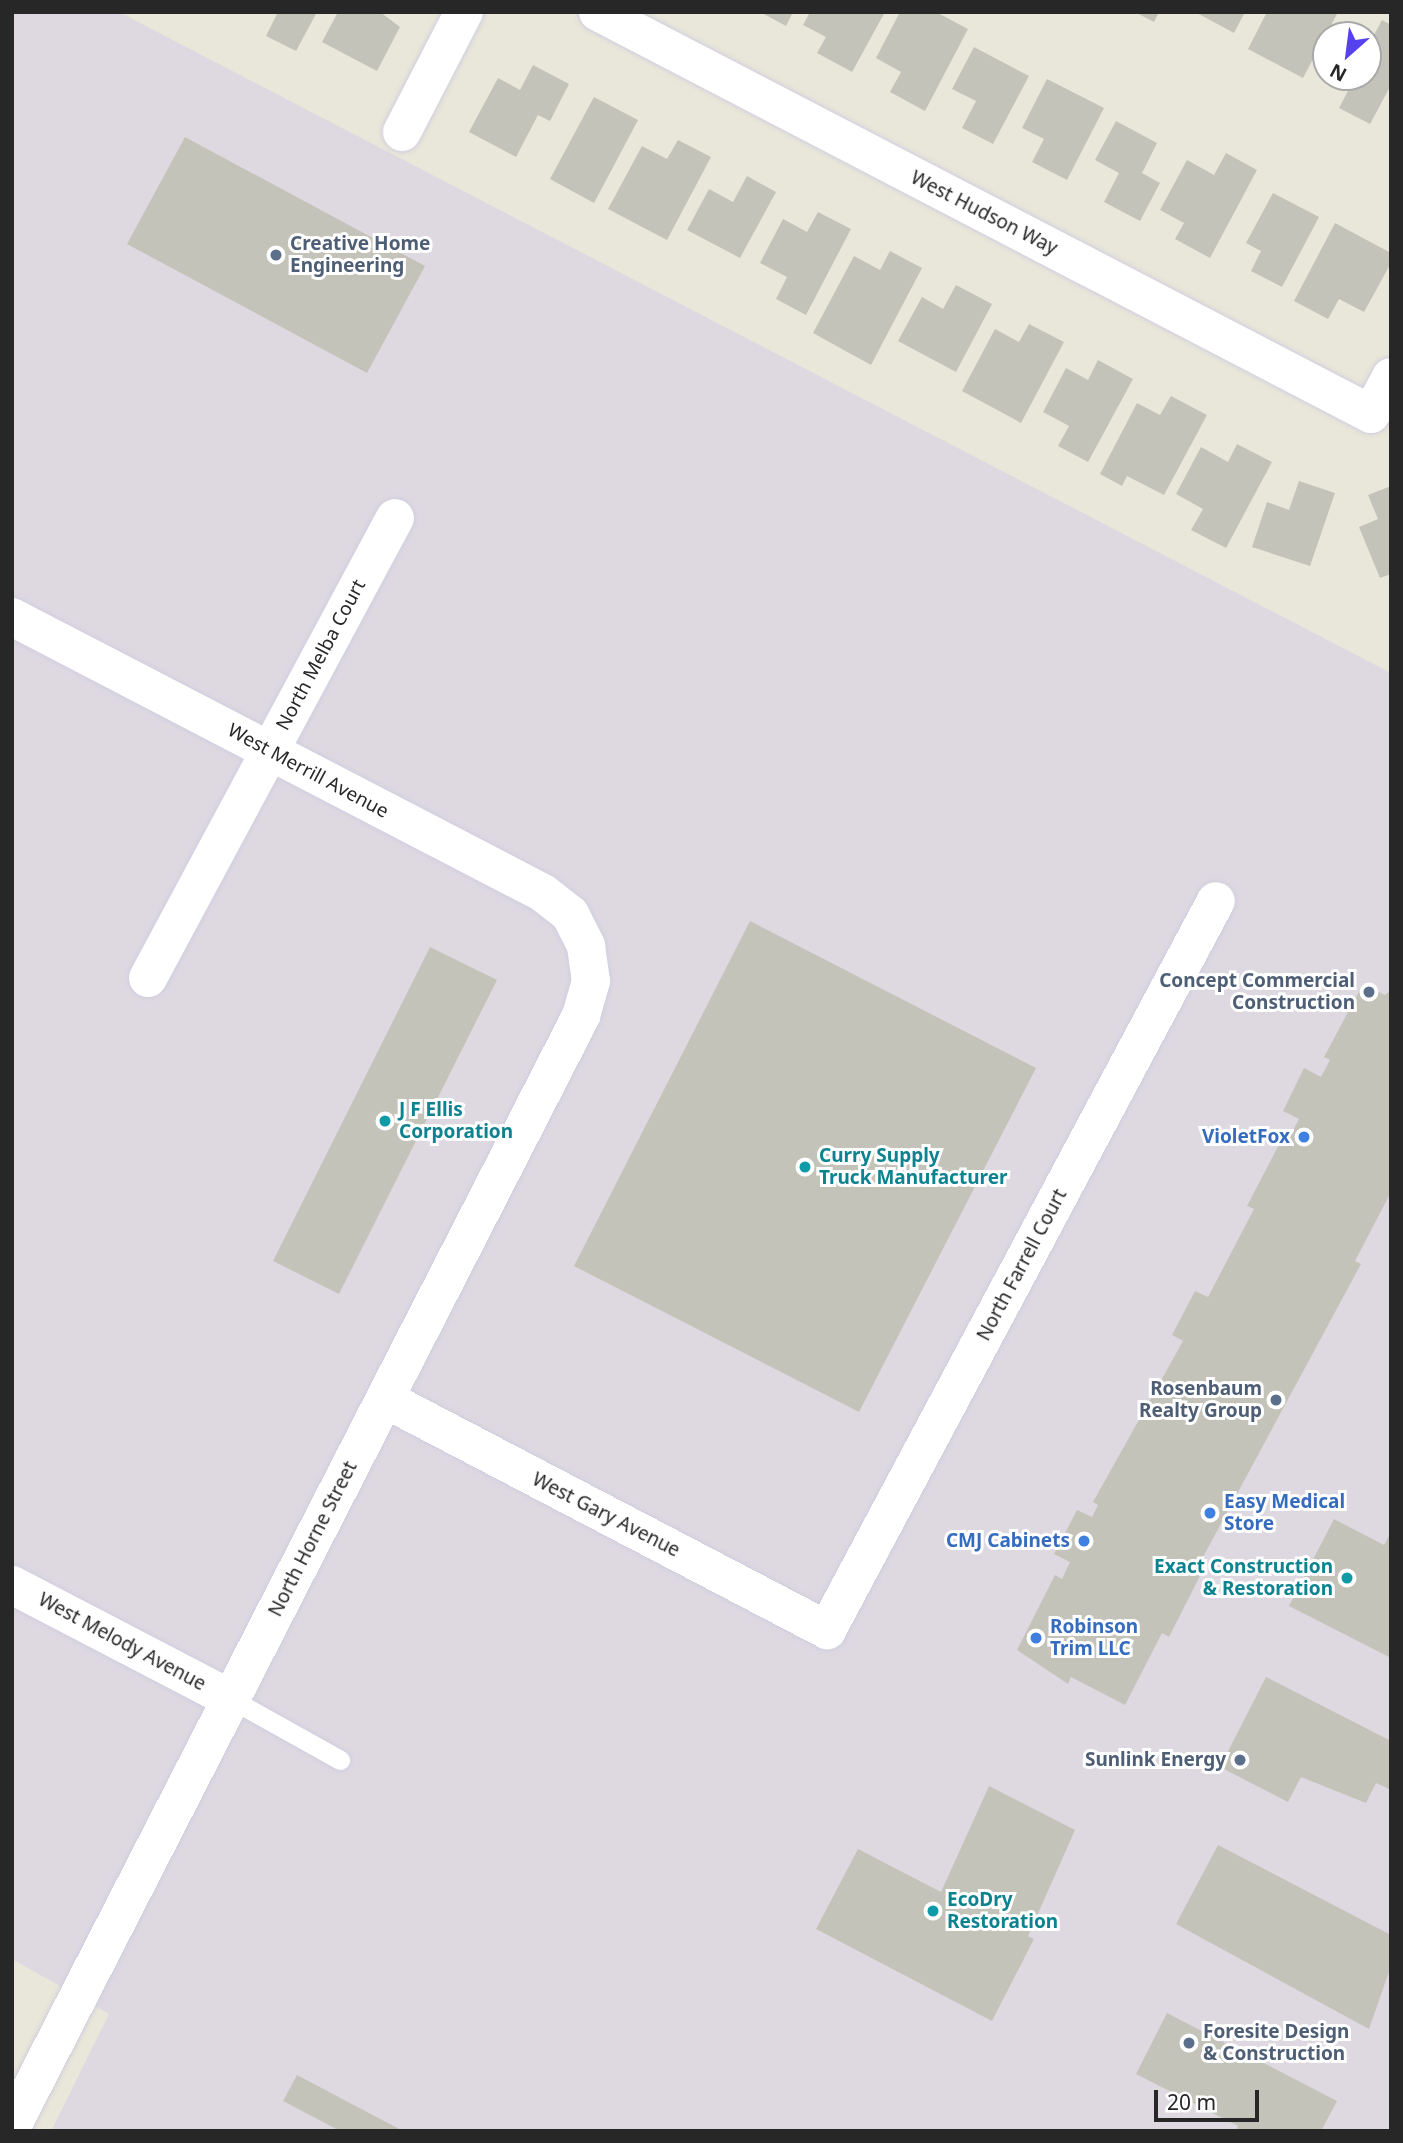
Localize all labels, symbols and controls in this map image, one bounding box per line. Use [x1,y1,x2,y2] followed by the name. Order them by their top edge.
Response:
[1312,21,1382,91] north arrow
[1325,58,1351,88] text: N
[907,166,1061,260] street label: West Hudson Way
[290,233,430,277] place label: Creative Home Engineering
[268,247,284,263] marker: Creative Home Engineering
[272,576,370,734] street label: North Melba Court
[224,719,392,823] street label: West Merrill Avenue
[1159,970,1355,1014] place label: Concept Commercial Construction
[1361,984,1377,1000] marker: Concept Commercial Construction
[399,1099,513,1143] place label: J F Ellis Corporation
[377,1113,393,1129] marker: J F Ellis Corporation
[1202,1126,1290,1148] place label: VioletFox
[1296,1129,1312,1145] marker: VioletFox
[819,1145,1007,1189] place label: Curry Supply Truck Manufacturer
[797,1159,813,1175] marker: Curry Supply Truck Manufacturer
[972,1185,1072,1345] street label: North Farrell Court
[1139,1378,1262,1422] place label: Rosenbaum Realty Group
[1268,1392,1284,1408] marker: Rosenbaum Realty Group
[264,1458,362,1620] street label: North Horne Street
[528,1468,684,1562] street label: West Gary Avenue
[1224,1491,1345,1535] place label: Easy Medical Store
[1202,1505,1218,1521] marker: Easy Medical Store
[946,1530,1070,1552] place label: CMJ Cabinets
[1076,1533,1092,1549] marker: CMJ Cabinets
[1154,1556,1333,1600] place label: Exact Construction & Restoration
[1339,1570,1355,1586] marker: Exact Construction & Restoration
[34,1588,210,1696] street label: West Melody Avenue
[1050,1616,1138,1660] place label: Robinson Trim LLC
[1028,1630,1044,1646] marker: Robinson Trim LLC
[1085,1749,1226,1771] place label: Sunlink Energy
[1232,1752,1248,1768] marker: Sunlink Energy
[947,1889,1058,1933] place label: EcoDry Restoration
[925,1903,941,1919] marker: EcoDry Restoration
[1203,2021,1349,2065] place label: Foresite Design & Construction
[1181,2035,1197,2051] marker: Foresite Design & Construction
[1158,2076,1263,2120] scale bar
[1167,2088,1216,2116] text: 20 m

